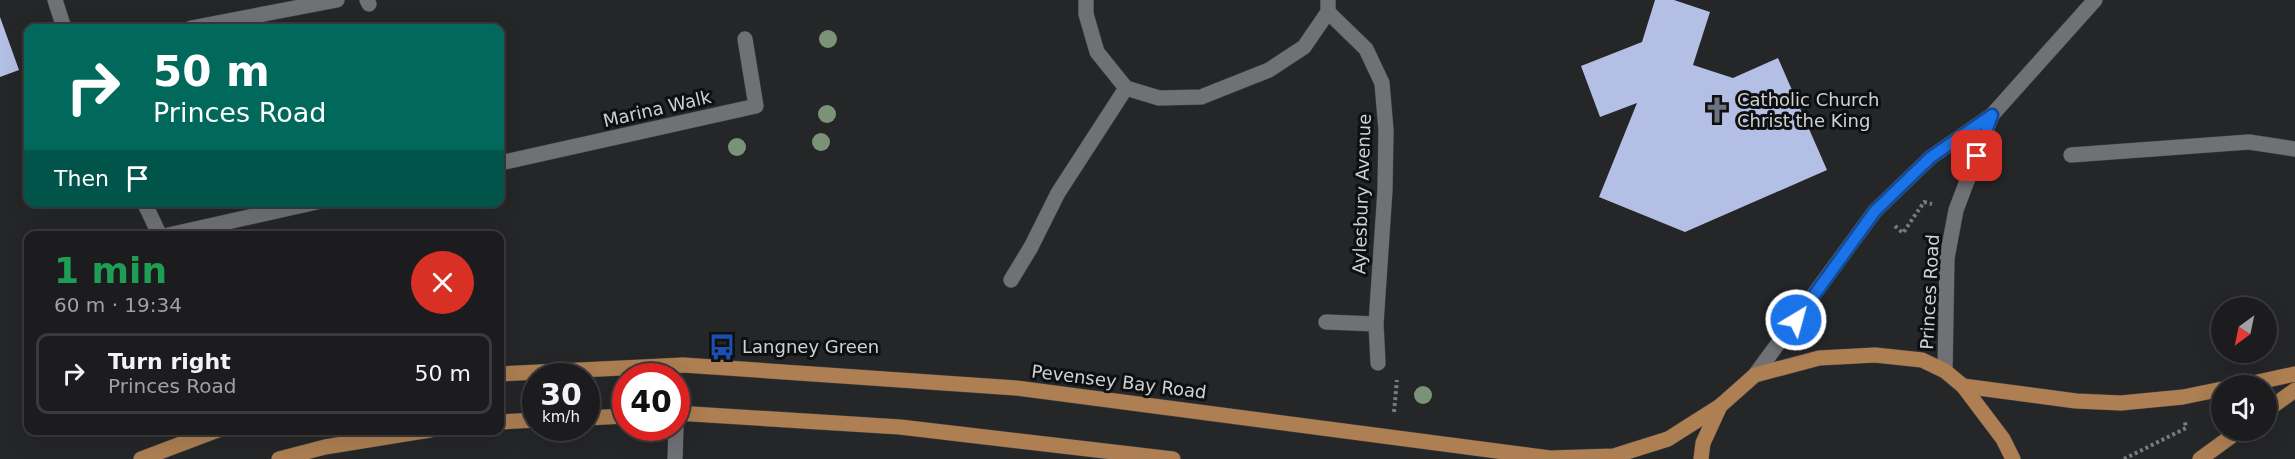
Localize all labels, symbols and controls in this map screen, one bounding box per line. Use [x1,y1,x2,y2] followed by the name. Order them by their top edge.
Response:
[153,47,270,96] text: 50 m
[54,48,132,126] icon: right
[601,86,714,131] street label: Marina Walk
[1737,89,1879,131] place label: Catholic Church Christ the King
[1702,95,1732,125] church icon: Catholic Church Christ the King
[153,97,326,128] text: Princes Road
[1348,113,1375,275] street label: Aylesbury Avenue
[1951,130,2002,181] pin
[1960,139,1993,172] icon: arrive
[121,162,154,195] icon: arrive
[54,166,109,191] text: Then
[1916,234,1943,350] street label: Princes Road
[54,250,167,291] text: 1 min
[411,251,474,314] button: close
[1764,288,1828,352] position arrow
[54,293,182,317] text: 60 m · 19:34
[2211,297,2277,363] north arrow
[2211,297,2277,441] map controls
[707,332,737,362] bus stop icon: Langney Green
[742,336,879,357] place label: Langney Green
[108,349,231,374] text: Turn right
[57,357,90,390] icon: right
[1030,360,1208,403] street label: Pevensey Bay Road
[415,361,471,386] text: 50 m
[612,363,690,441] speed limit sign: 40
[108,374,236,398] text: Princes Road
[2211,375,2277,441] button: sound
[540,377,582,412] text: 30
[542,408,580,426] text: km/h

